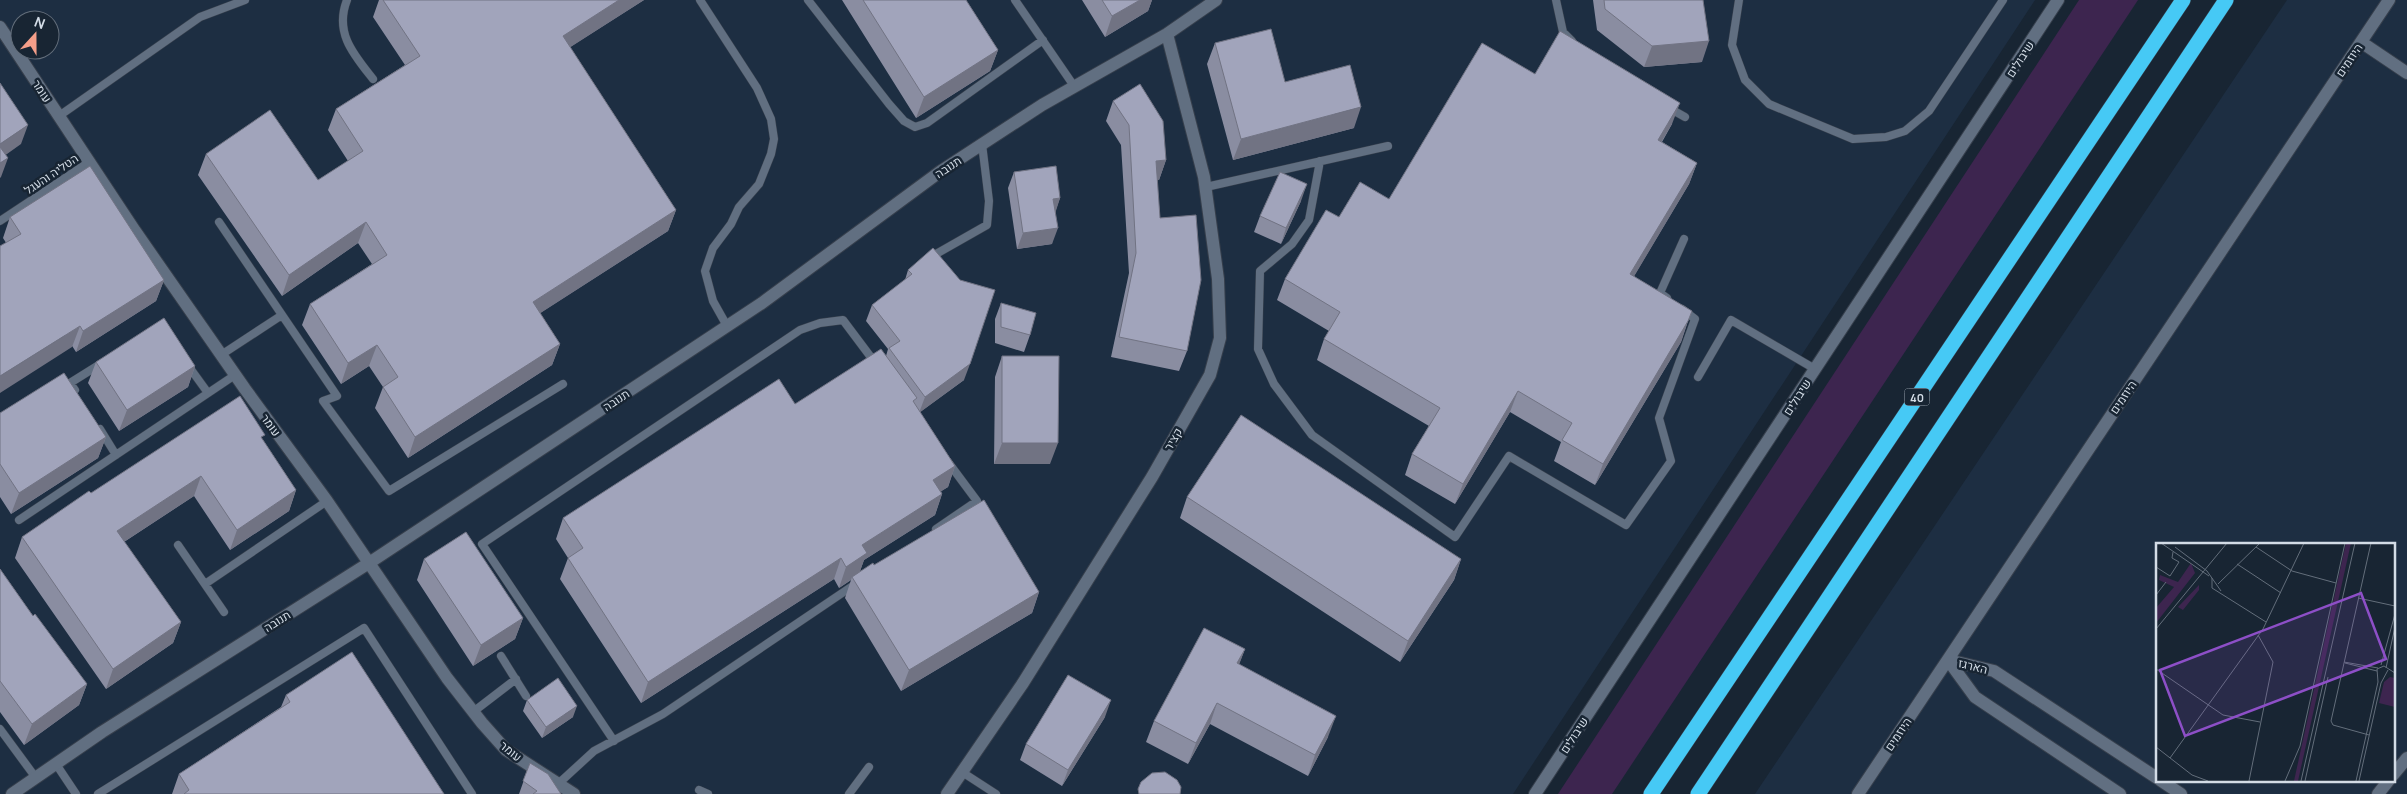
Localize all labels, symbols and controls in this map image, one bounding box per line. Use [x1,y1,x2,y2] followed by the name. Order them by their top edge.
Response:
[10,10,60,60] north arrow
[32,12,48,33] text: N
[2002,37,2038,81] street label: שיבולים
[2332,40,2366,80] street label: היוזמים
[28,76,56,106] street label: עומר
[21,150,81,198] street label: הטליה והעגל
[931,152,965,182] street label: תנובה
[1779,375,1815,419] street label: שיבולים
[2106,377,2140,417] street label: היוזמים
[599,385,633,415] street label: תנובה
[1904,388,1930,406] road number: 40
[257,410,285,440] street label: עומר
[1160,425,1186,453] street label: קציר
[2156,543,2394,782] inset map
[260,606,294,636] street label: תנובה
[1957,654,1989,678] street label: הארגז
[1556,713,1592,757] street label: שיבולים
[1881,714,1915,754] street label: היוזמים
[496,737,526,765] street label: עומר

